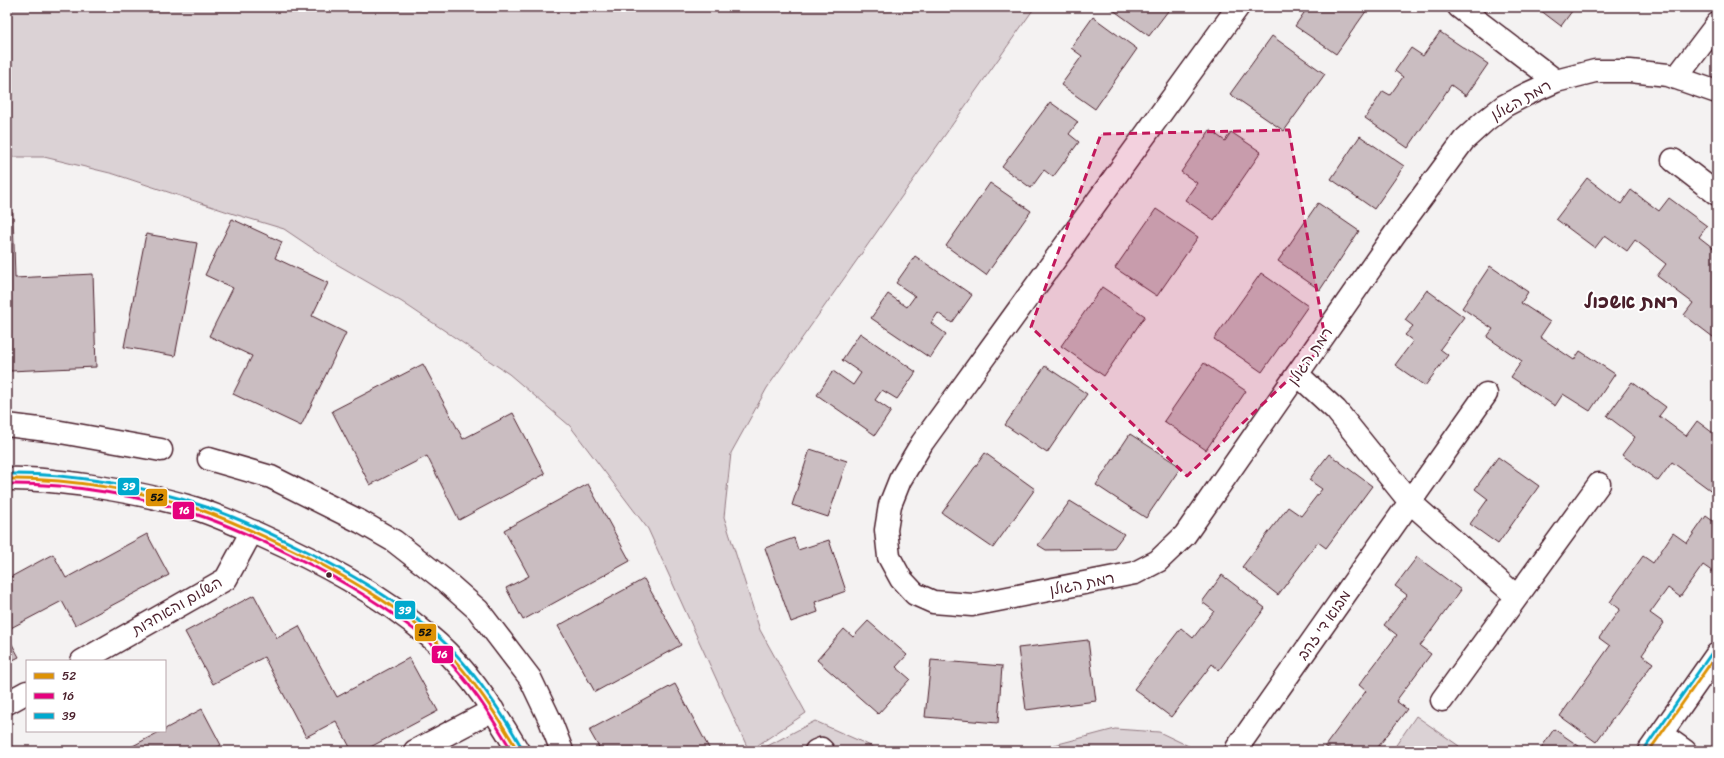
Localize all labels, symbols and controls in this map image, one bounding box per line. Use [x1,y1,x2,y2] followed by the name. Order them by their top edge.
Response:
[1486,73,1556,127] street label: רמת הגולן
[1584,285,1678,318] district label: רמת אשכול
[1280,322,1340,390] street label: רמת הגולן
[117,477,140,496] line badge: 39
[122,477,136,496] text: 39
[145,488,168,507] line badge: 52
[150,488,164,507] text: 52
[172,501,195,520] line badge: 16
[179,501,189,520] text: 16
[1047,565,1117,603] street label: רמת הגולן
[126,569,227,643] street label: השלום והאחדות
[324,570,334,580] unlabelled marker
[1290,584,1358,666] street label: מבוא די זהב
[394,600,416,620] line badge: 39
[398,601,412,620] text: 39
[414,623,437,642] line badge: 52
[418,623,432,642] text: 52
[431,645,454,664] line badge: 16
[437,645,447,664] text: 16
[26,660,166,732] legend
[62,665,76,687] text: 52
[62,685,74,707] text: 16
[62,705,76,727] text: 39

